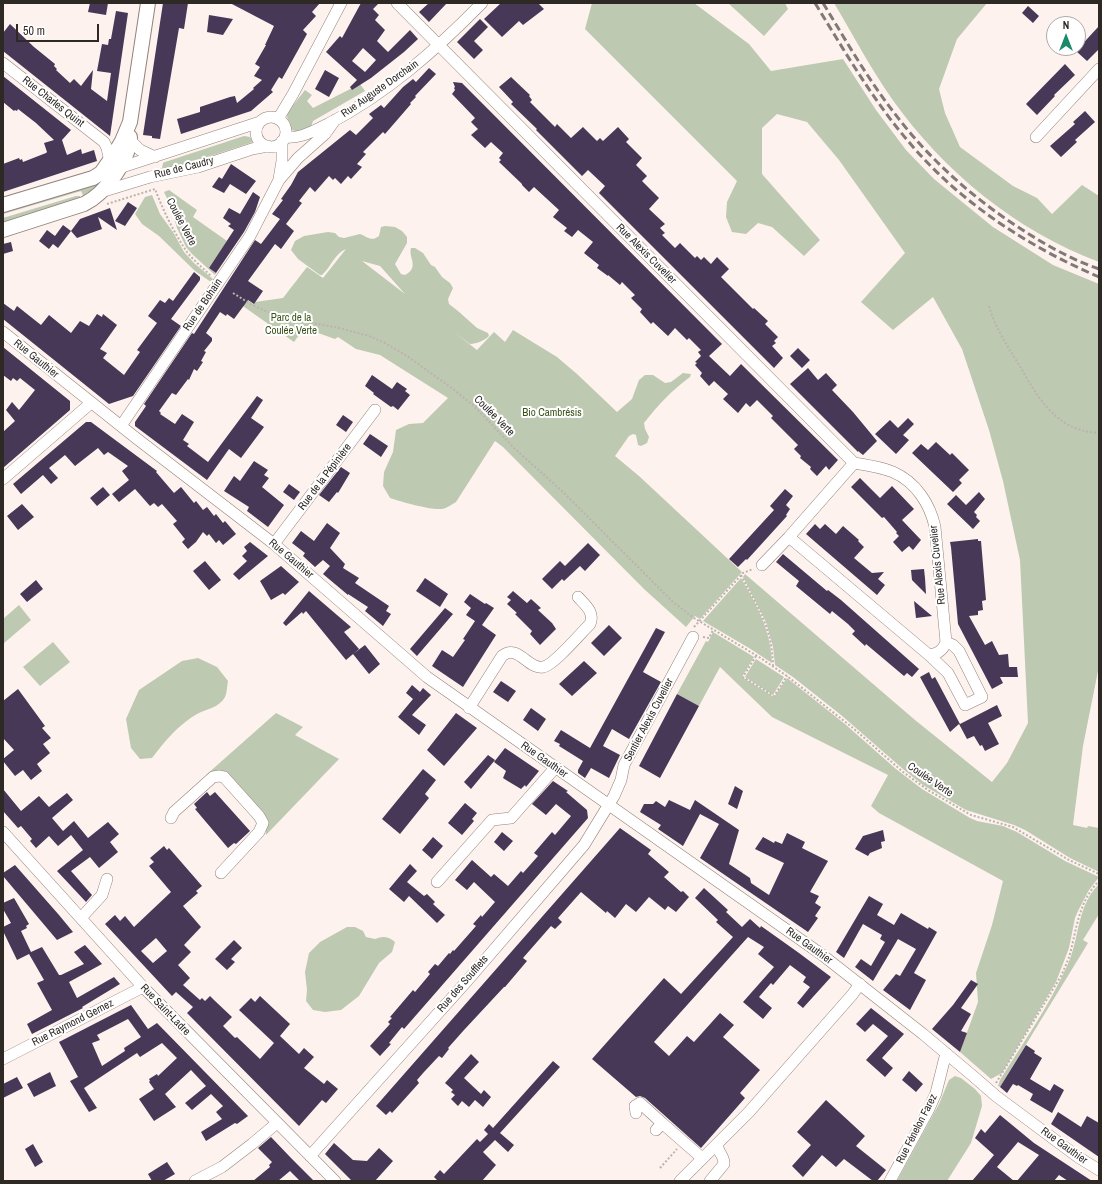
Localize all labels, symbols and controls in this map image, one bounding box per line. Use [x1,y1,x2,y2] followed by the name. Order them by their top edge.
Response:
[18,16,101,42] scale bar
[1046,16,1086,56] north arrow
[1063,18,1069,32] text: N
[23,23,45,39] text: 50 m
[339,57,421,121] street label: Rue Auguste Dorchain
[20,74,86,130] street label: Rue Charles Quint
[153,154,215,182] street label: Rue de Caudry
[163,196,199,248] street label: Coulée Verte
[613,221,679,287] street label: Rue Alexis Cuvelier
[181,276,225,334] street label: Rue de Bohain
[265,311,317,337] park label: Parc de la Coulée Verte
[11,337,61,381] street label: Rue Gauthier
[471,393,517,439] street label: Coulée Verte
[522,406,582,420] park label: Bio Cambrésis
[296,441,354,513] street label: Rue de la Pépinière
[927,525,949,605] street label: Rue Alexis Cuvelier
[266,537,316,581] street label: Rue Gauthier
[622,676,676,764] street label: Sentier Alexis Cuvelier
[518,739,570,781] street label: Rue Gauthier
[905,760,955,800] street label: Coulée Verte
[783,925,835,967] street label: Rue Gauthier
[435,953,491,1015] street label: Rue des Soufflets
[137,982,193,1038] street label: Rue Saint-Ladre
[30,997,116,1049] street label: Rue Raymond Gernez
[894,1092,940,1166] street label: Rue Fénelon Farez
[1038,1125,1090,1167] street label: Rue Gauthier

